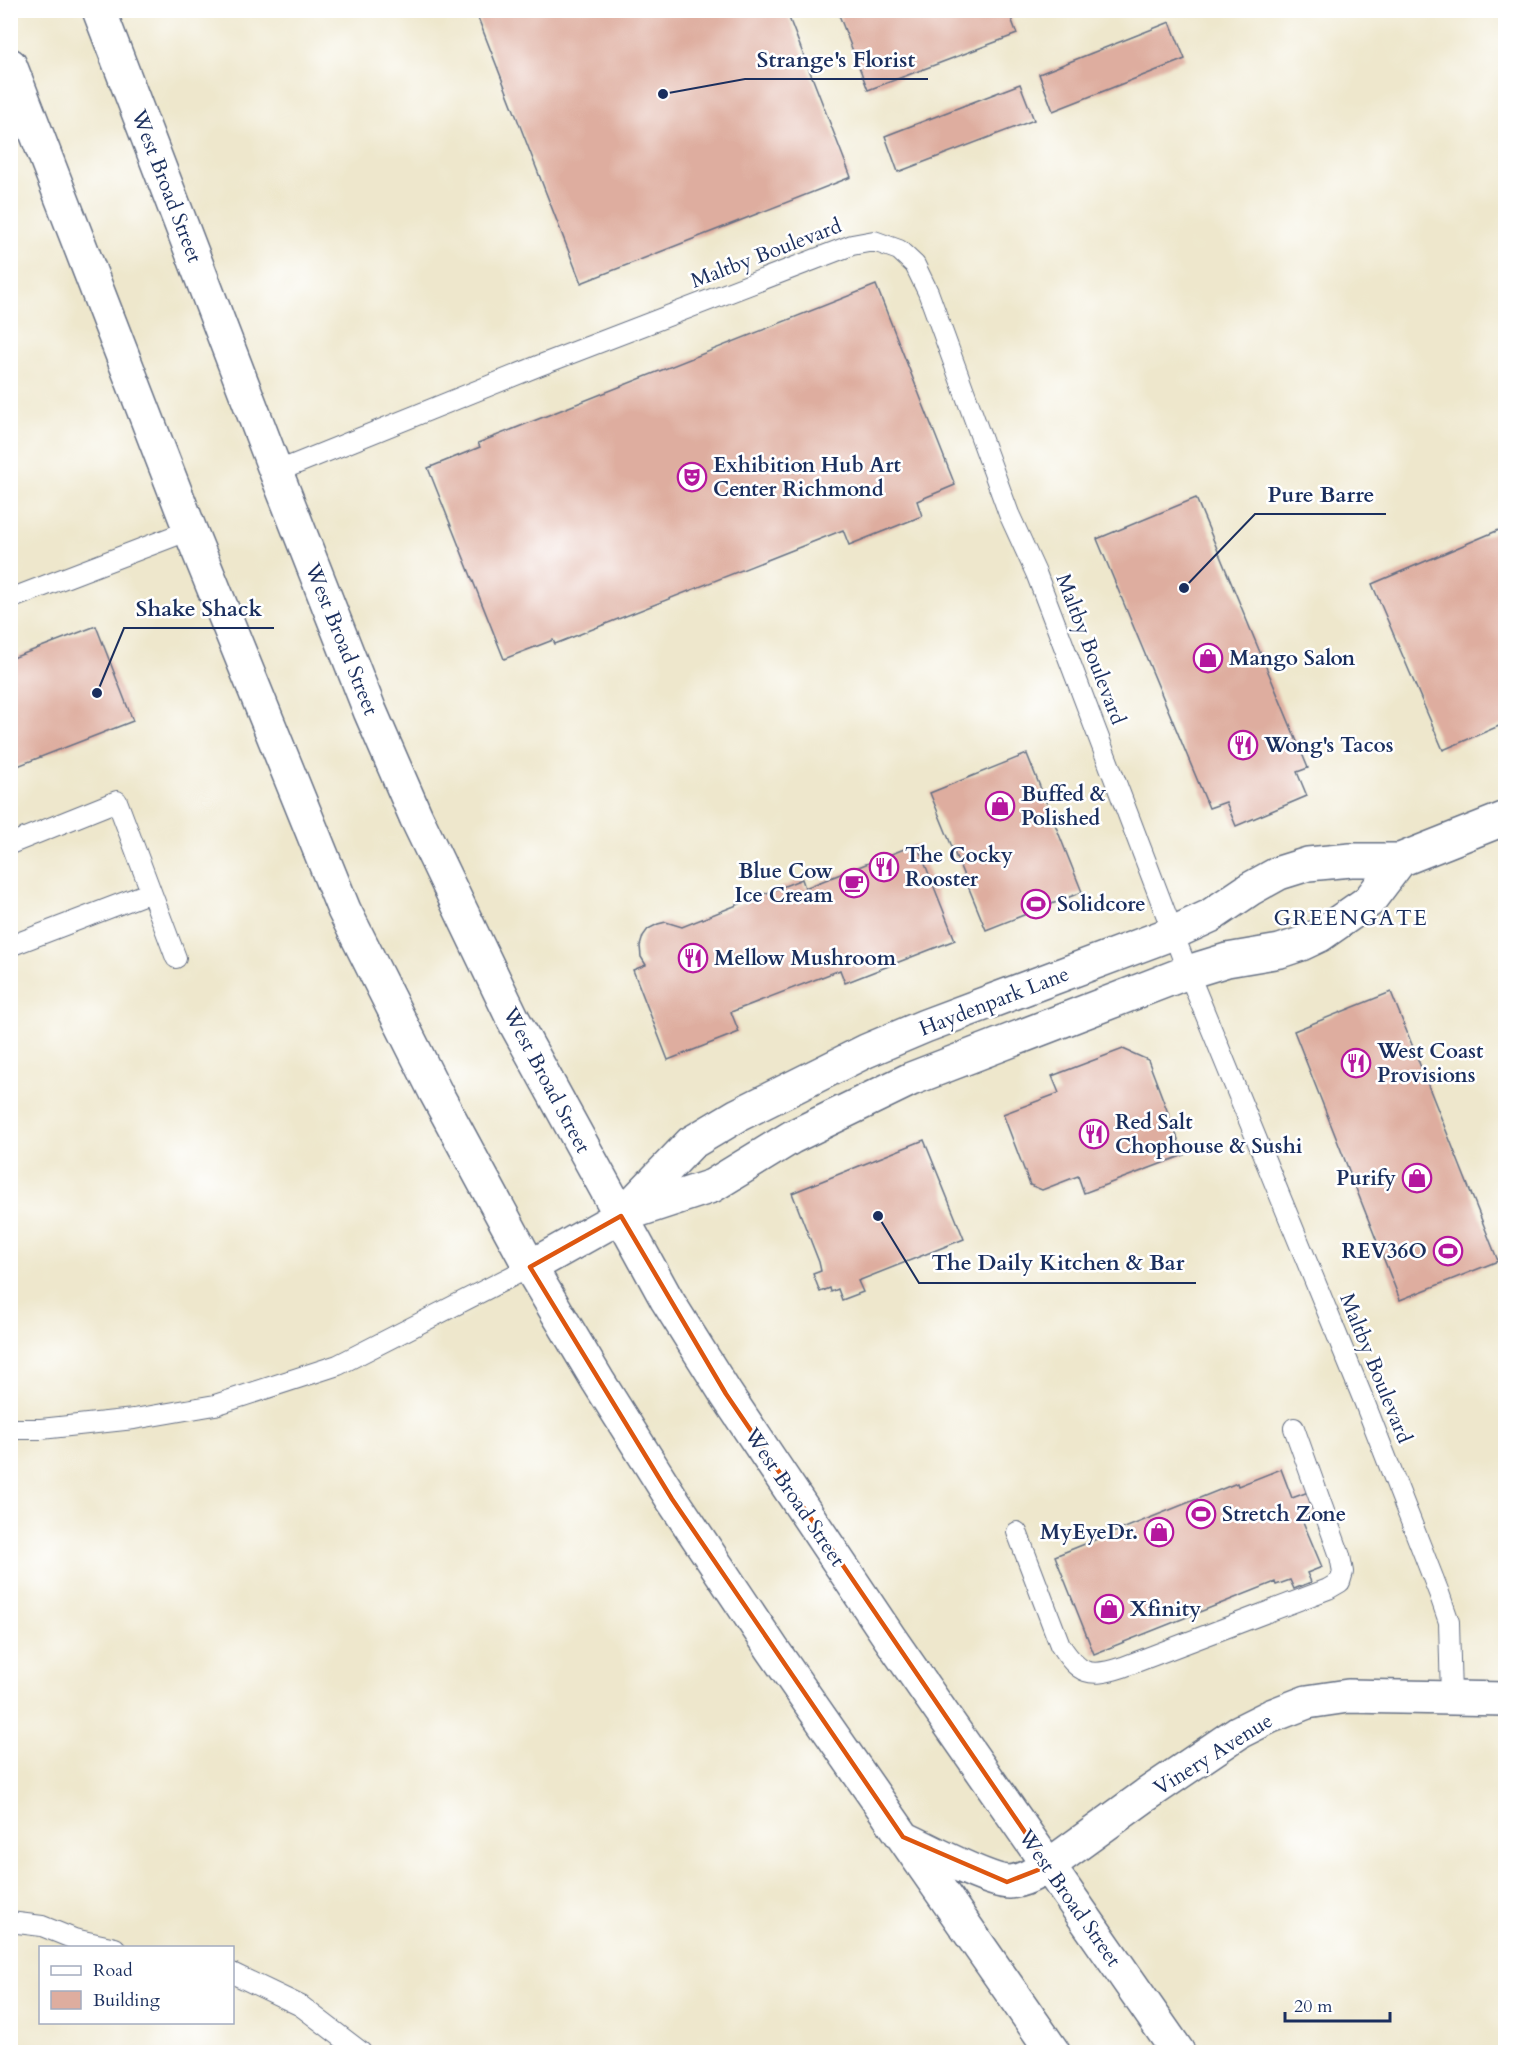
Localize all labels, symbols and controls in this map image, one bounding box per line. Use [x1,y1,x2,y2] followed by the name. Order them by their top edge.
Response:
[745,39,928,79] callout: Strange's Florist
[757,45,915,75] text: Strange's Florist
[124,105,209,267] street label: West Broad Street
[687,211,846,296] street label: Maltby Boulevard
[713,451,902,504] place label: Exhibition Hub Art Center Richmond
[676,461,708,493] theatre icon: Exhibition Hub Art Center Richmond
[1255,474,1386,514] callout: Pure Barre
[1268,480,1374,510] text: Pure Barre
[297,558,385,720] street label: West Broad Street
[1048,570,1133,729] street label: Maltby Boulevard
[124,588,274,628] callout: Shake Shack
[136,594,262,624] text: Shake Shack
[1192,642,1224,674] shop icon: Mango Salon
[1229,644,1356,673] place label: Mango Salon
[1227,729,1259,761] restaurant icon: Wong's Tacos
[1263,731,1394,760] place label: Wong's Tacos
[1021,780,1107,833] place label: Buffed & Polished
[984,790,1016,822] shop icon: Buffed & Polished
[905,841,1013,894] place label: The Cocky Rooster
[868,851,900,883] restaurant icon: The Cocky Rooster
[734,857,834,910] place label: Blue Cow Ice Cream
[838,867,870,899] cafe icon: Blue Cow Ice Cream
[1020,888,1052,920] sports icon: Solidcore
[1057,890,1146,919] place label: Solidcore
[1274,903,1428,933] district label: GREENGATE
[677,942,709,974] restaurant icon: Mellow Mushroom
[714,944,897,973] place label: Mellow Mushroom
[915,960,1073,1043] street label: Haydenpark Lane
[495,1001,597,1159] street label: West Broad Street
[1376,1037,1484,1090] place label: West Coast Provisions
[1340,1047,1372,1079] restaurant icon: West Coast Provisions
[1115,1108,1303,1161] place label: Red Salt Chophouse & Sushi
[1078,1118,1110,1150] restaurant icon: Red Salt Chophouse & Sushi
[1401,1162,1433,1194] shop icon: Purify
[1336,1164,1396,1193] place label: Purify
[1432,1235,1464,1267] sports icon: REV36O
[1342,1237,1427,1266] place label: REV36O
[919,1243,1196,1283] callout: The Daily Kitchen & Bar
[931,1248,1185,1278] text: The Daily Kitchen & Bar
[1332,1289,1419,1448] street label: Maltby Boulevard
[737,1421,852,1573] street label: West Broad Street
[1185,1498,1217,1530] sports icon: Stretch Zone
[1222,1500,1346,1529] place label: Stretch Zone
[1143,1516,1175,1548] shop icon: MyEyeDr.
[1040,1518,1138,1547] place label: MyEyeDr.
[1093,1593,1125,1625] shop icon: Xfinity
[1130,1595,1201,1624] place label: Xfinity
[1148,1706,1278,1803] street label: Vinery Avenue
[1011,1823,1128,1973] street label: West Broad Street
[39,1946,234,2024] legend
[93,1958,133,1983] text: Road
[1285,1985,1390,2023] scale bar
[93,1988,161,2013] text: Building
[1294,1994,1333,2019] text: 20 m

